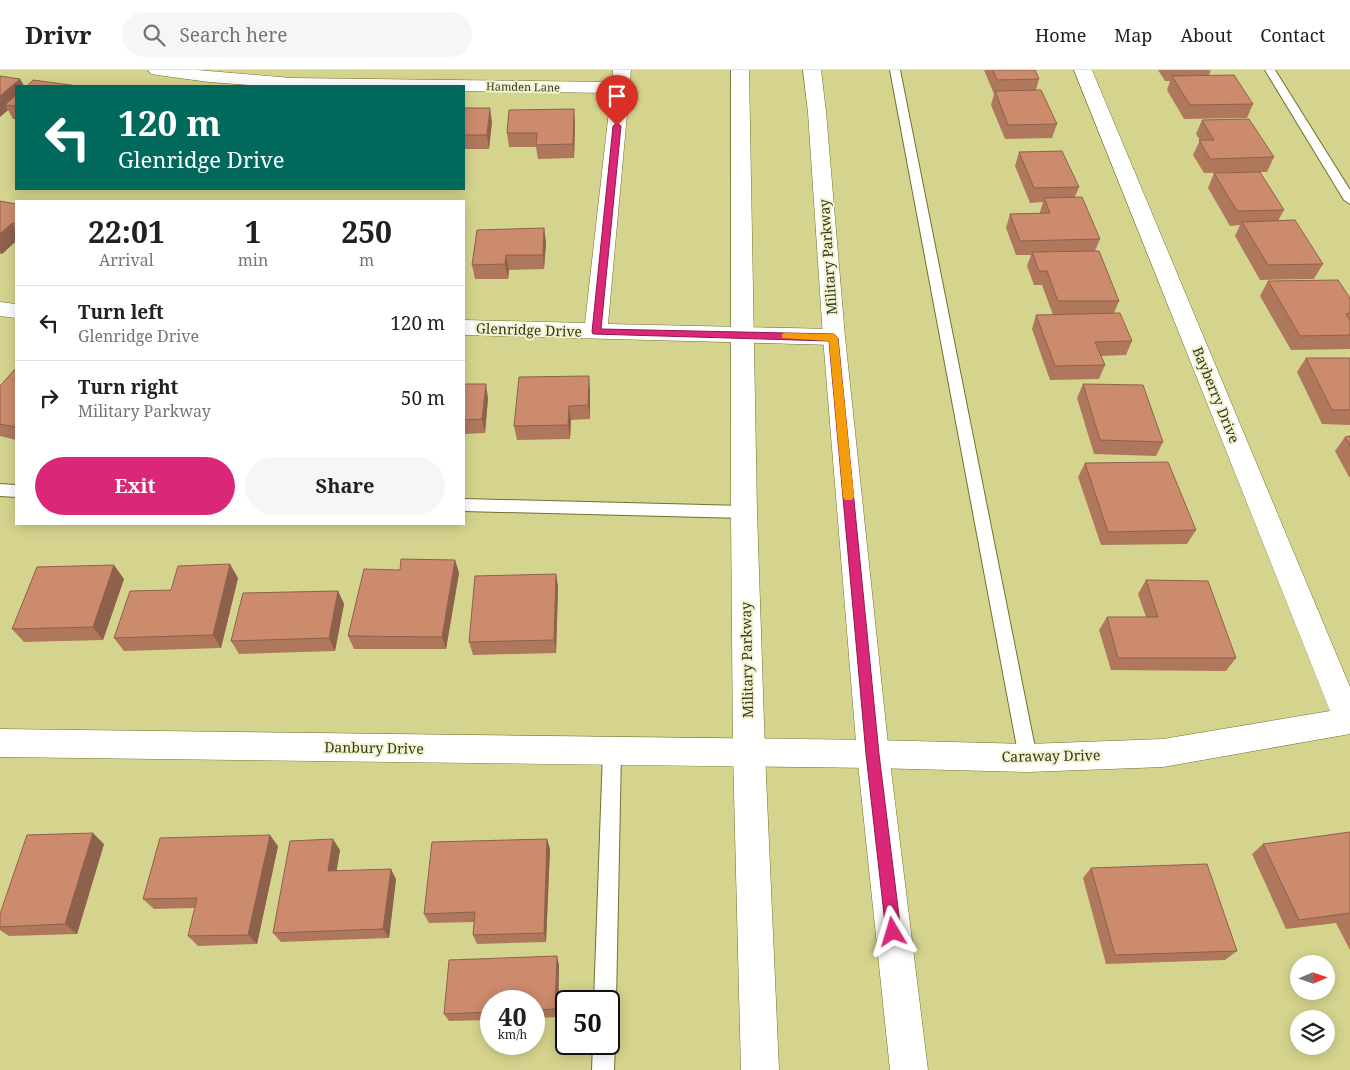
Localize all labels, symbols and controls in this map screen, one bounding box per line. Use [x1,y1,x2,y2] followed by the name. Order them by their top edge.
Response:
[122,12,472,57] search box
[25,18,92,51] text: Drivr
[140,21,168,49] icon: search
[180,22,287,48] text: Search here
[1035,23,1086,47] text: Home
[1114,23,1152,47] text: Map
[1180,23,1232,47] text: About
[1260,23,1325,47] text: Contact
[596,75,638,126] pin
[486,78,560,95] street label: Hamden Lane
[603,82,631,110] icon: arrive
[118,99,221,146] text: 120 m
[35,105,100,170] icon: left
[118,144,285,174] text: Glenridge Drive
[814,198,841,316] street label: Military Parkway
[88,211,165,252] text: 22:01
[245,211,261,252] text: 1
[341,211,392,252] text: 250
[99,249,154,271] text: Arrival
[238,249,268,271] text: min
[359,249,374,271] text: m
[78,299,164,325] text: Turn left
[35,309,63,337] icon: left
[390,310,445,336] text: 120 m
[476,318,582,341] street label: Glenridge Drive
[78,325,199,347] text: Glenridge Drive
[1188,344,1244,446] street label: Bayberry Drive
[78,374,178,400] text: Turn right
[35,384,63,412] icon: right
[401,385,445,411] text: 50 m
[78,400,211,422] text: Military Parkway
[35,457,235,515] button: Exit
[245,457,445,515] button: Share
[736,602,757,718] street label: Military Parkway
[324,737,424,758] street label: Danbury Drive
[1001,745,1101,766] street label: Caraway Drive
[866,905,918,957] position arrow
[1290,955,1335,1000] north arrow
[1290,955,1335,1055] map controls
[555,990,620,1055] speed limit sign: 50
[498,999,527,1033] text: 40
[1290,1010,1335,1055] button: layers
[498,1026,527,1043] text: km/h

